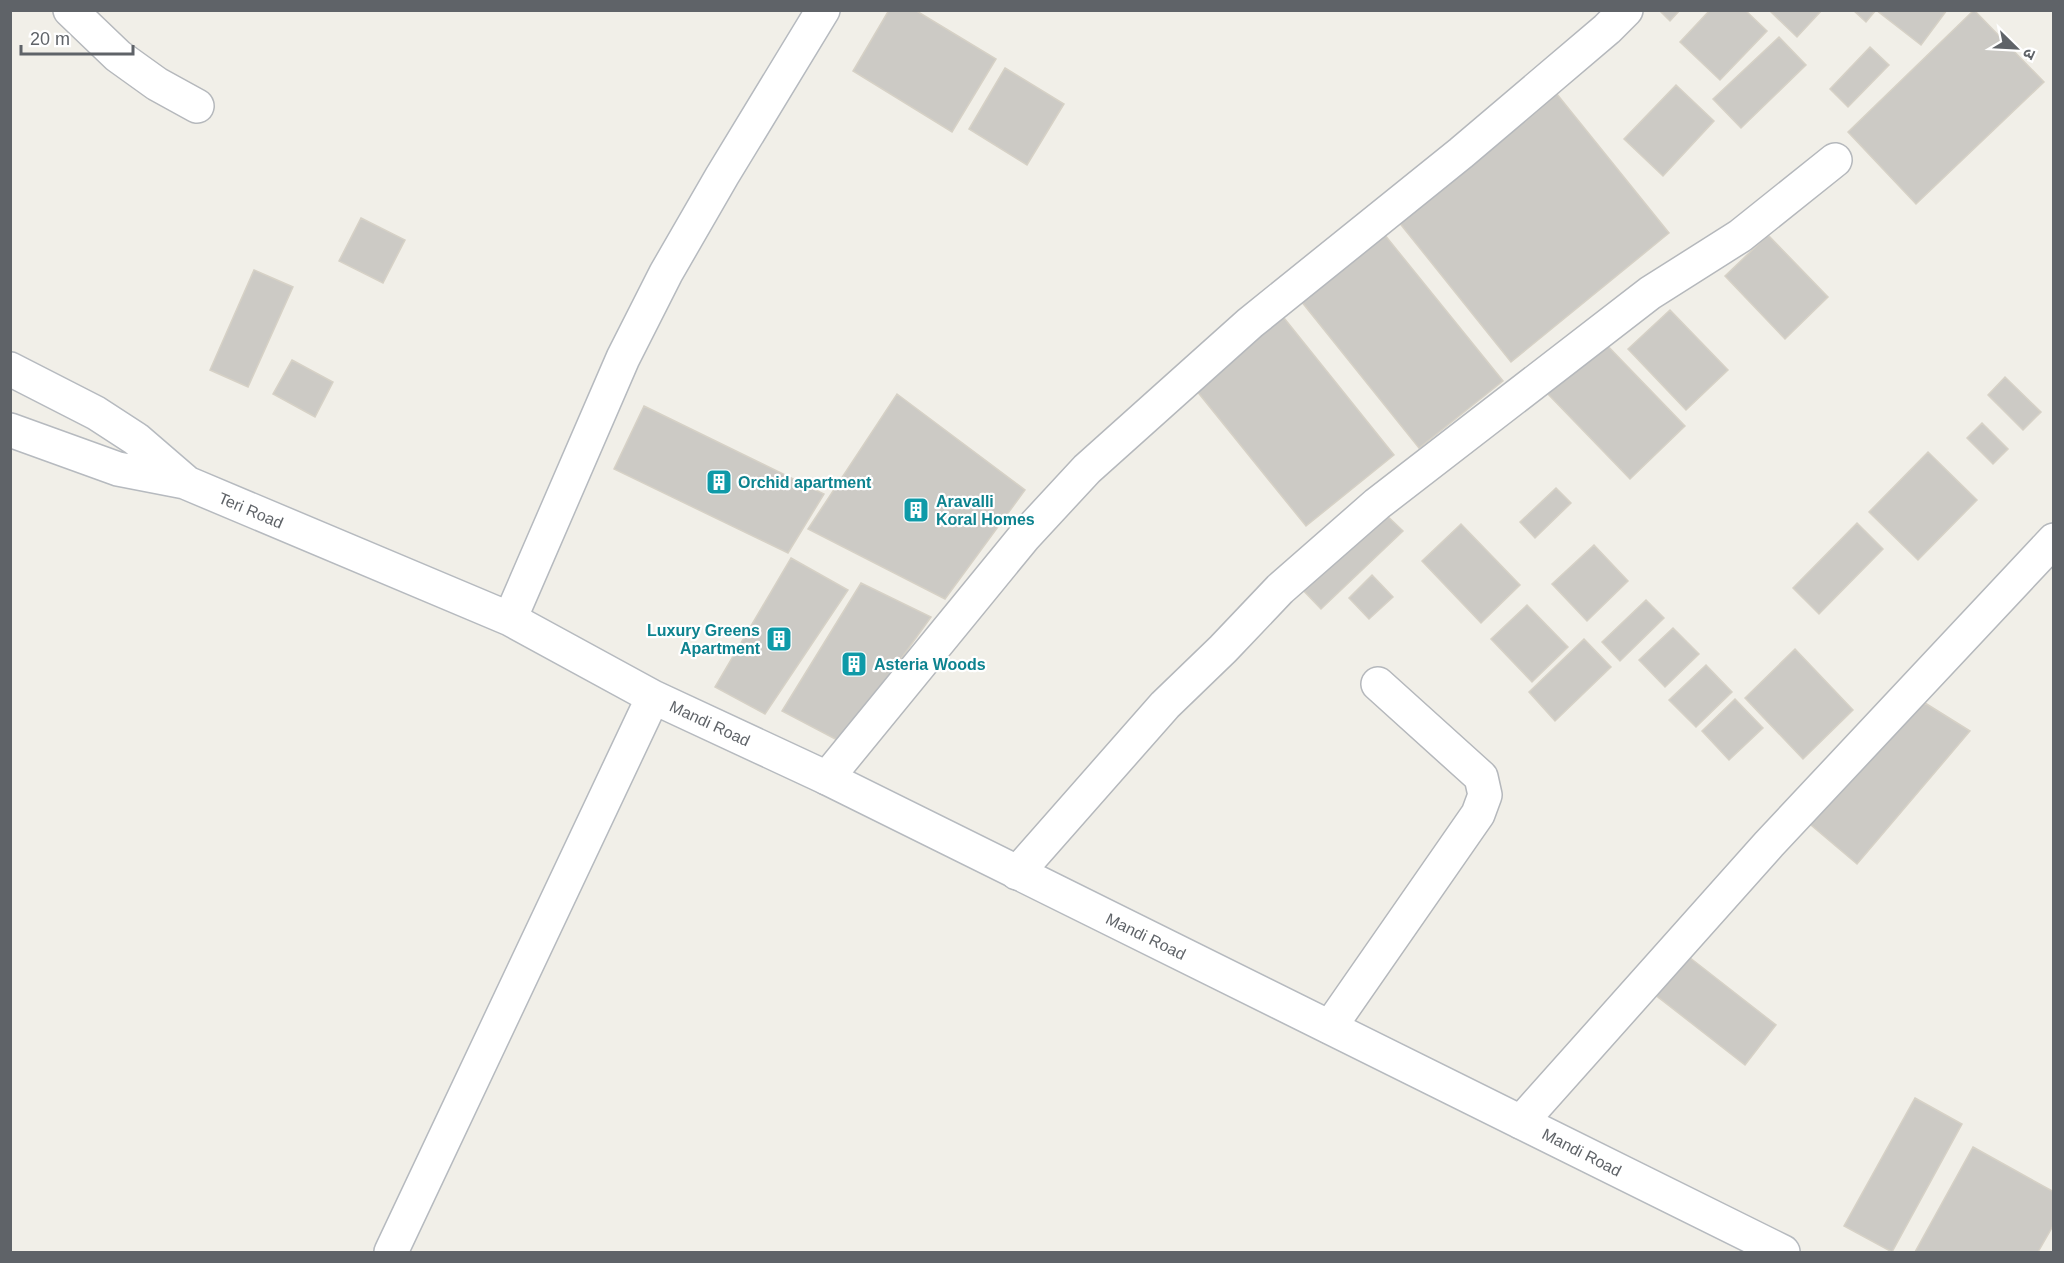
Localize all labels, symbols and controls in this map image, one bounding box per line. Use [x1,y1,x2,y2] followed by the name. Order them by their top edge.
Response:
[21,18,134,56] scale bar
[1986,18,2046,78] north arrow
[30,29,70,49] text: 20 m
[2019,46,2039,62] text: उ
[704,467,734,497] building icon: Orchid apartment
[738,474,872,491] place label: Orchid apartment
[216,489,286,532] street label: Teri Road
[936,493,1035,528] place label: Aravalli Koral Homes
[901,495,931,525] building icon: Aravalli Koral Homes
[647,622,761,657] place label: Luxury Greens Apartment
[764,624,794,654] building icon: Luxury Greens Apartment
[839,649,869,679] building icon: Asteria Woods
[874,656,986,673] place label: Asteria Woods
[667,698,752,749] street label: Mandi Road
[1103,910,1188,963] street label: Mandi Road
[1539,1125,1624,1180] street label: Mandi Road

